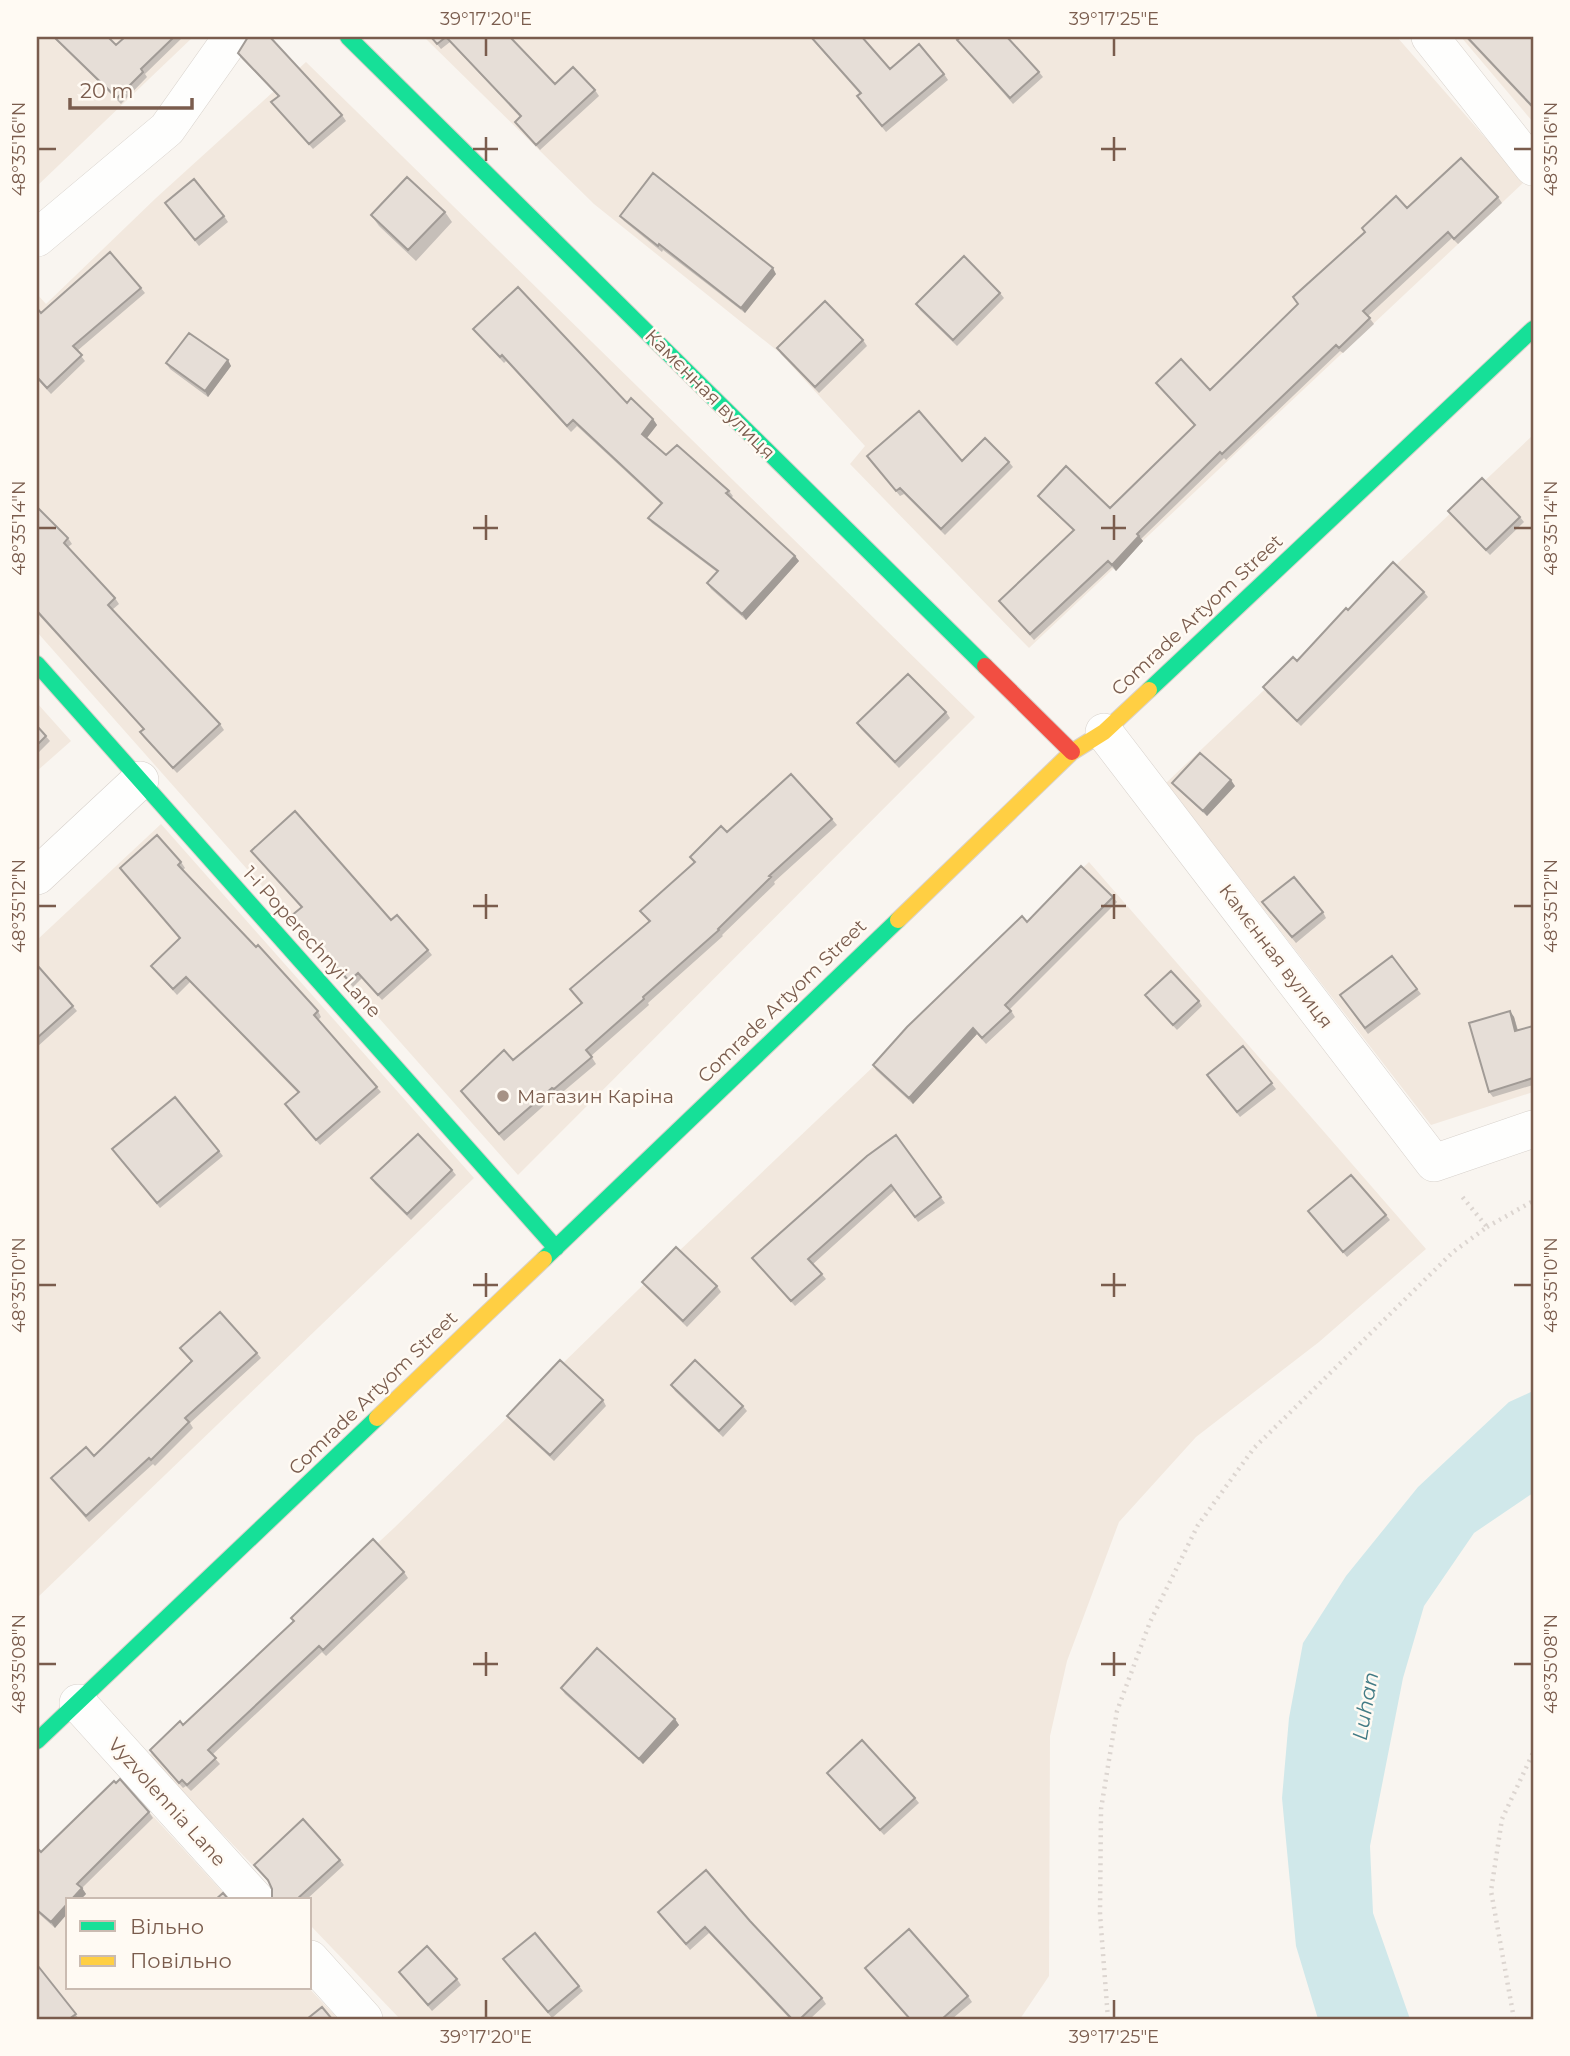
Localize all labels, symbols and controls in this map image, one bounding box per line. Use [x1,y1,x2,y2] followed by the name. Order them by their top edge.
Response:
[440,8,532,30] text: 39°17'20"E
[1069,8,1159,30] text: 39°17'25"E
[70,66,192,110] scale bar
[80,78,134,103] text: 20 m
[8,102,30,196] text: 48°35'16"N
[1540,102,1562,196] text: 48°35'16"N
[640,324,780,464] street label: Камєнная вулиця
[8,480,30,576] text: 48°35'14"N
[1540,480,1562,576] text: 48°35'14"N
[1107,529,1288,700] street label: Comrade Artyom Street
[8,859,30,953] text: 48°35'12"N
[1540,859,1562,953] text: 48°35'12"N
[238,862,386,1022] street label: 1-i Poperechnyi Lane
[1214,879,1338,1033] street label: Камєнная вулиця
[693,914,871,1088] street label: Comrade Artyom Street
[517,1085,674,1108] place label: Магазин Каріна
[495,1088,511,1104] marker: Магазин Каріна
[8,1237,30,1333] text: 48°35'10"N
[1540,1237,1562,1333] text: 48°35'10"N
[284,1306,462,1480] street label: Comrade Artyom Street
[8,1614,30,1714] text: 48°35'08"N
[1540,1614,1562,1714] text: 48°35'08"N
[1347,1670,1383,1742] water label: Luhan
[103,1733,231,1871] street label: Vyzvolennia Lane
[66,1898,312,1990] legend
[130,1914,204,1939] text: Вільно
[130,1948,232,1973] text: Повільно
[440,2026,532,2048] text: 39°17'20"E
[1069,2026,1159,2048] text: 39°17'25"E

